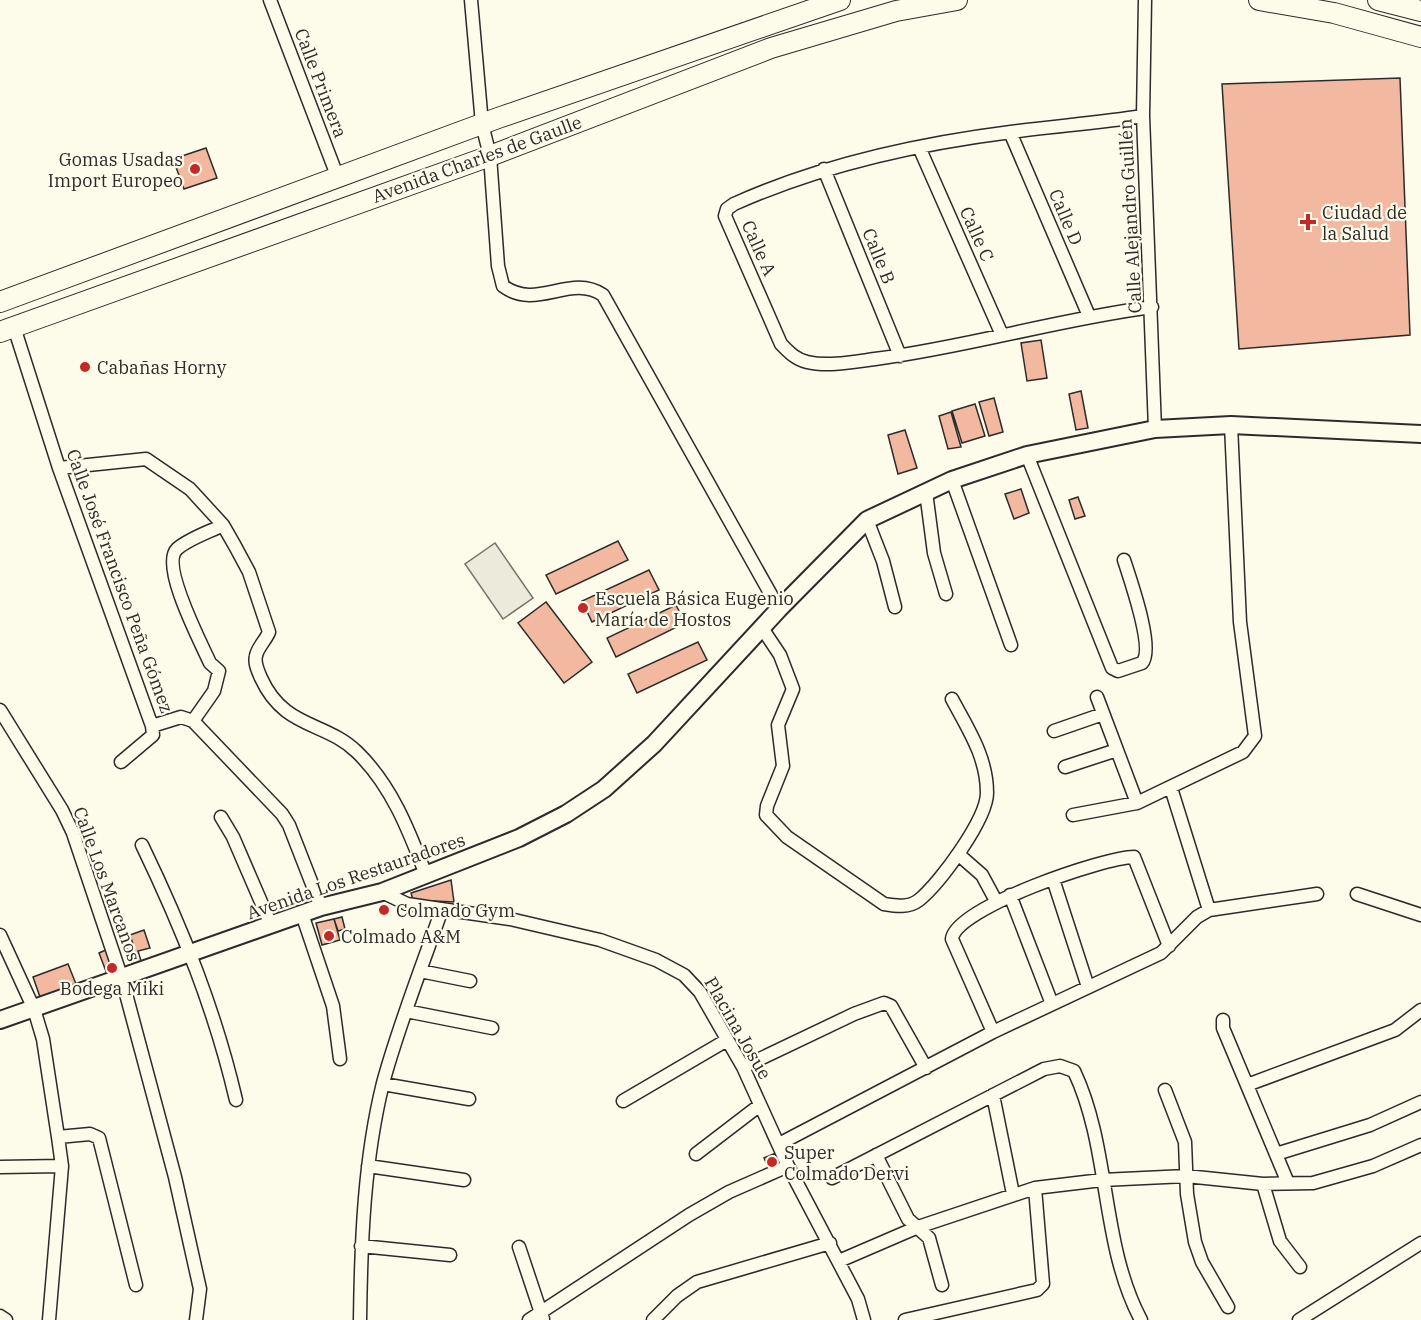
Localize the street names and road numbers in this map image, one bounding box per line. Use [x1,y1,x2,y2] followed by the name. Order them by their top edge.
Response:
[290,25,352,141] street label: Calle Primera
[369,110,585,208] street label: Avenida Charles de Gaulle
[1113,118,1147,314] street label: Calle Alejandro Guillén
[1044,186,1088,248] street label: Calle D
[955,203,999,265] street label: Calle C
[737,217,782,280] street label: Calle A
[857,225,901,287] street label: Calle B
[61,446,179,716] street label: Calle José Francisco Peña Gómez
[68,804,146,964] street label: Calle Los Marcanos
[244,828,468,924] street label: Avenida Los Restauradores
[699,973,777,1083] street label: Placina Josue

